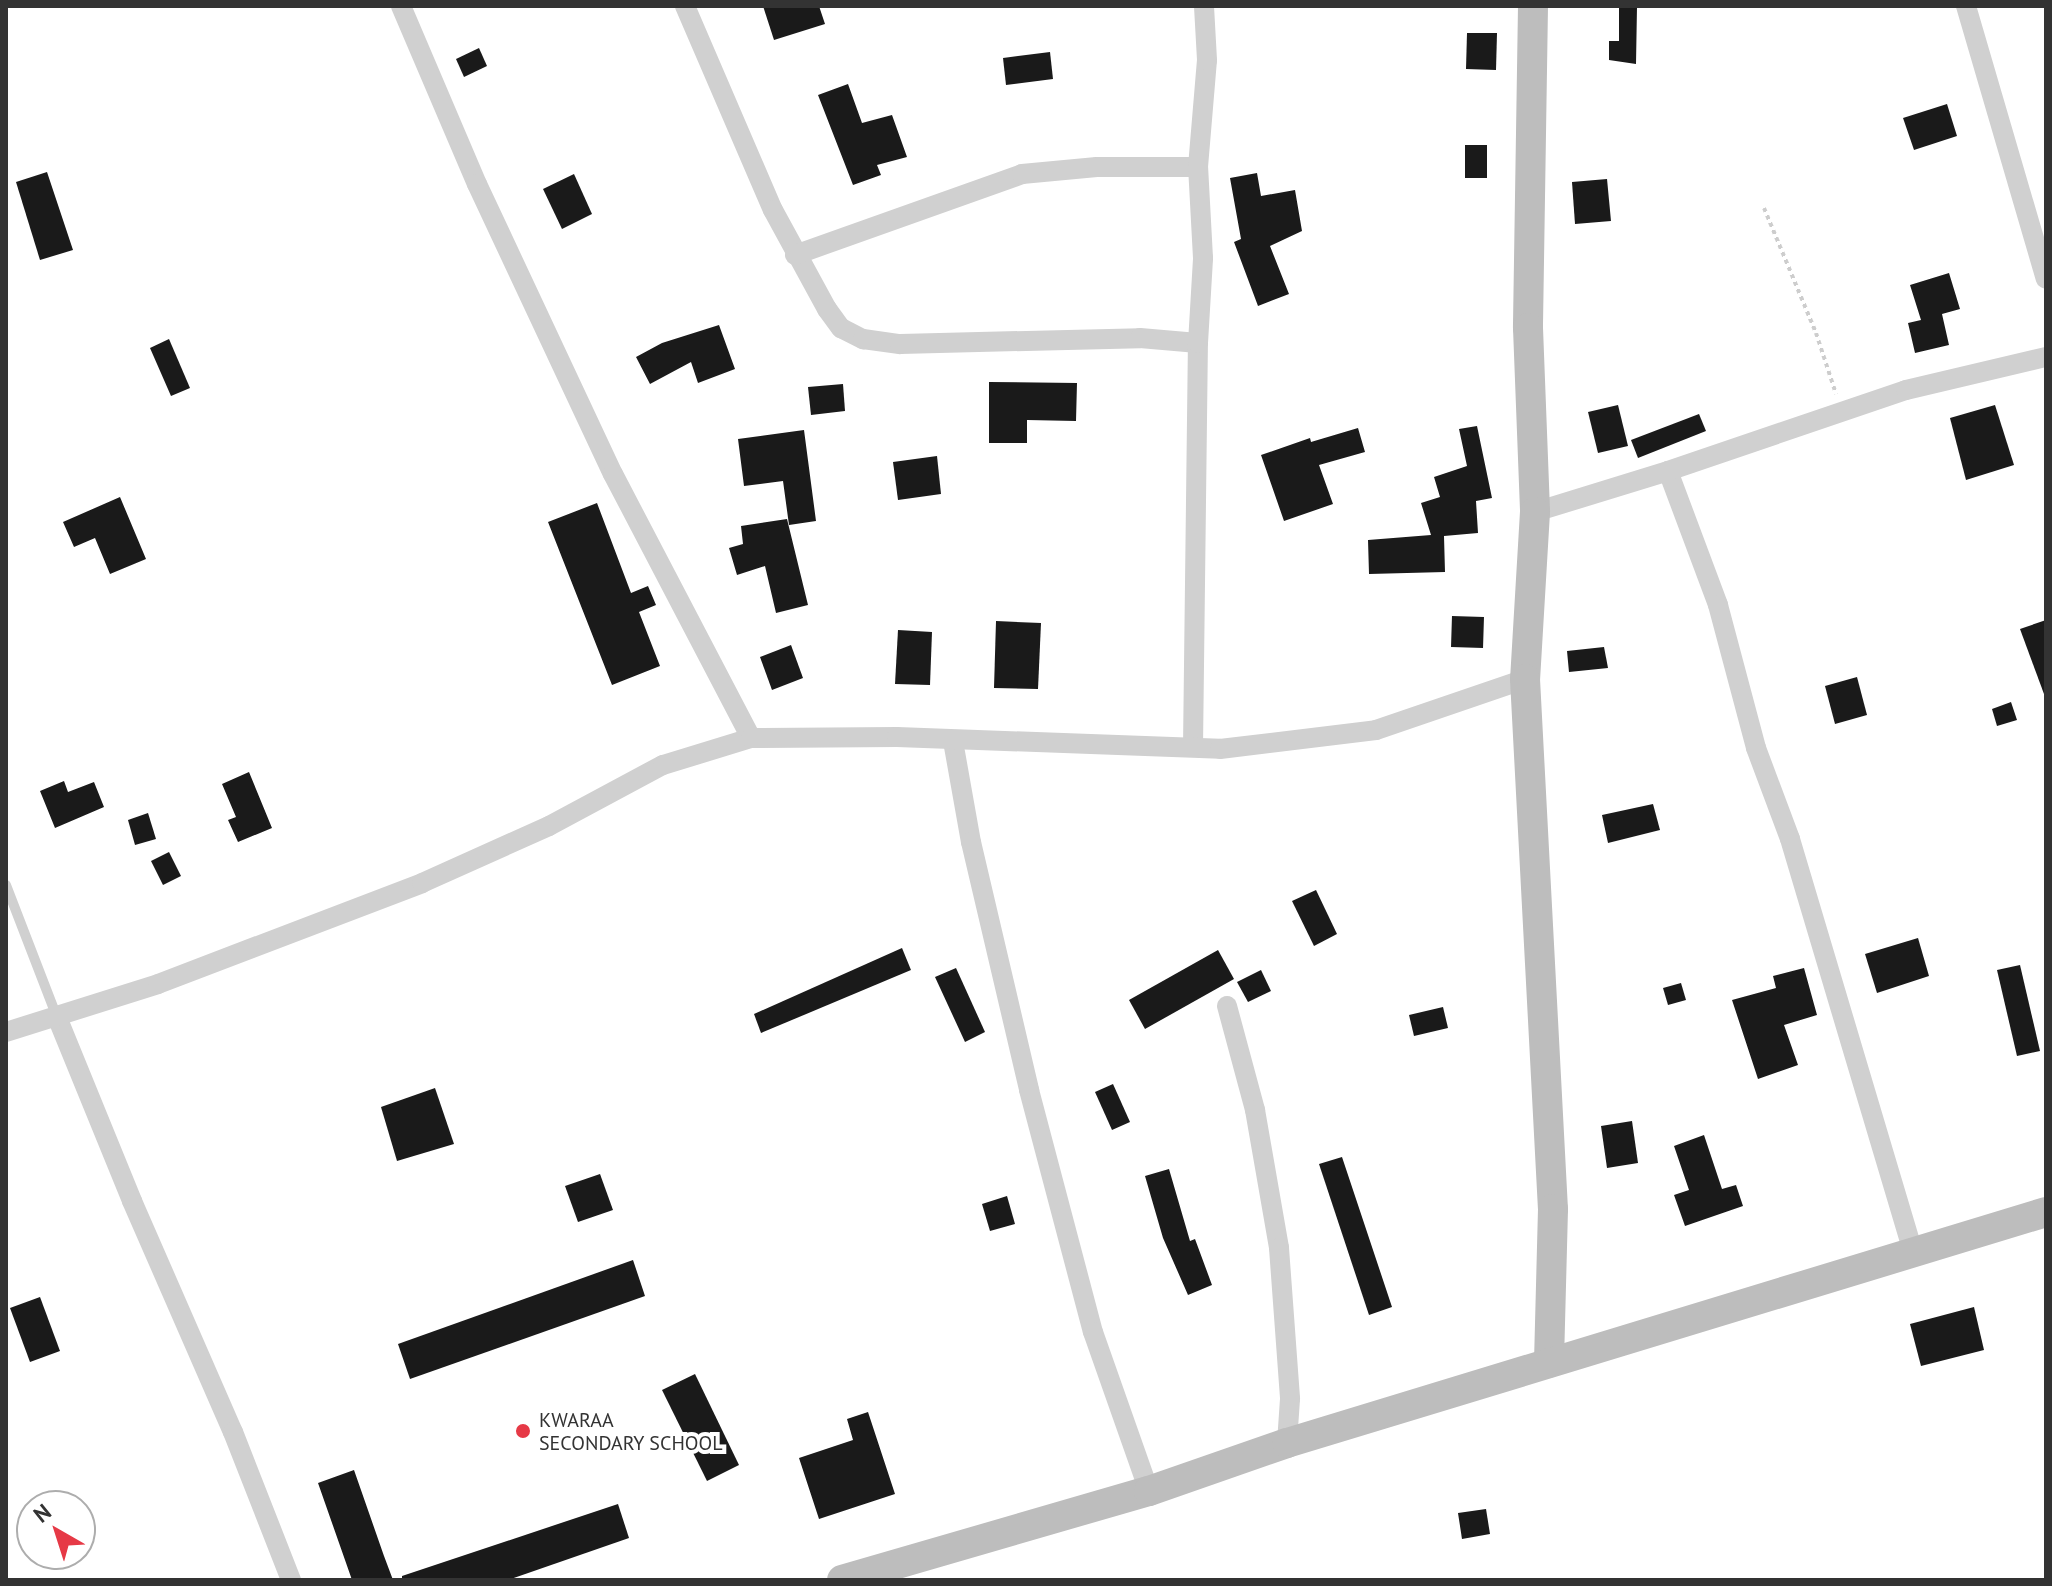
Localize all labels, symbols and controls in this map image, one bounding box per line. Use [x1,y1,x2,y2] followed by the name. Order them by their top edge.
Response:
[539,1408,723,1455] place label: KWARAA SECONDARY SCHOOL
[514,1422,532,1440] marker: KWARAA SECONDARY SCHOOL
[16,1490,96,1570] north arrow
[28,1497,57,1528] text: N

